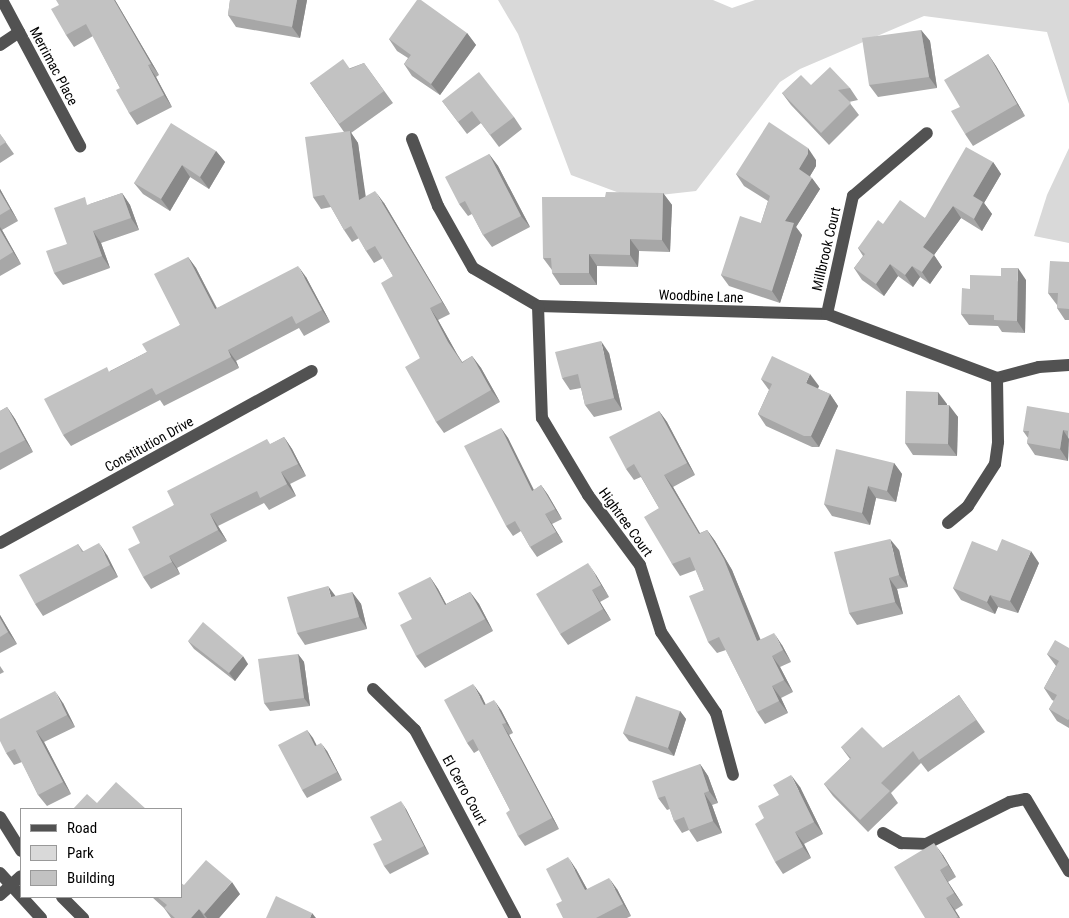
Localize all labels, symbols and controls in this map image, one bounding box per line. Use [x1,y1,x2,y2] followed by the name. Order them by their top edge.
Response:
[26,24,82,108] street label: Merrimac Place
[808,206,844,292] street label: Millbrook Court
[658,286,744,306] street label: Woodbine Lane
[102,413,196,475] street label: Constitution Drive
[595,484,657,560] street label: Hightree Court
[439,752,491,828] street label: El Cerro Court
[20,808,182,898] legend
[67,819,97,837] text: Road
[67,844,94,862] text: Park
[67,869,115,887] text: Building

